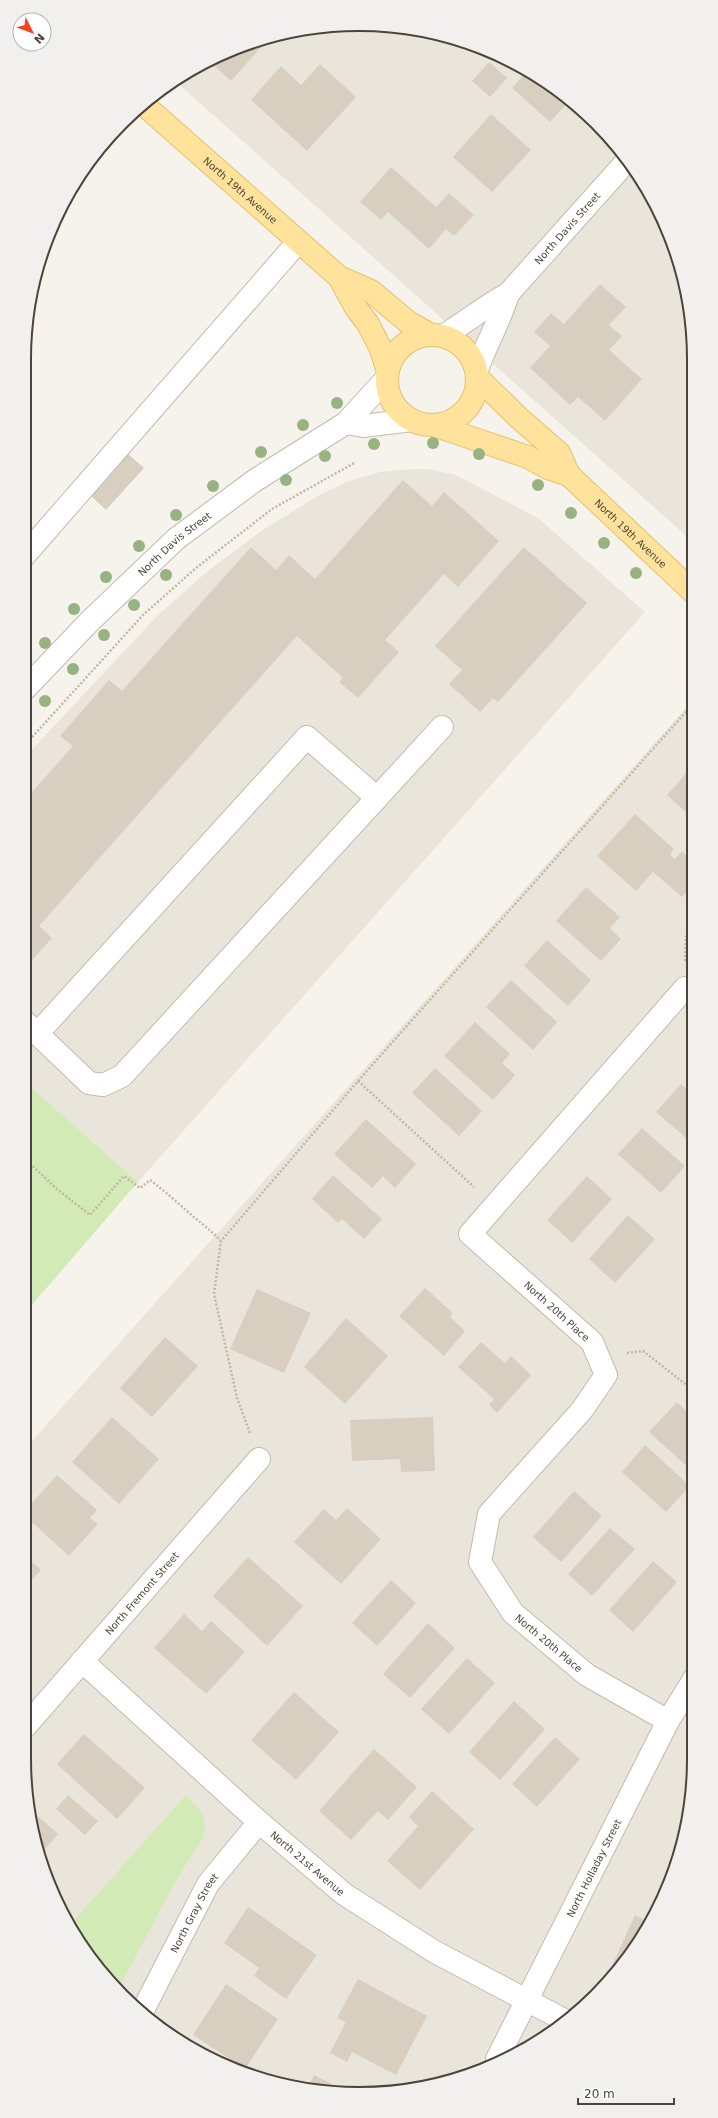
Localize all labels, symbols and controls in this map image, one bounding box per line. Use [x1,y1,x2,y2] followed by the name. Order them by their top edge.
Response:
[12,12,52,52] north arrow
[31,31,47,46] text: N
[201,155,279,226] street label: North 19th Avenue
[532,190,602,266] street label: North Davis Street
[592,497,669,570] street label: North 19th Avenue
[136,510,213,578] street label: North Davis Street
[522,1279,592,1344] street label: North 20th Place
[103,1550,181,1637] street label: North Fremont Street
[513,1612,584,1675] street label: North 20th Place
[565,1817,624,1919] street label: North Holladay Street
[268,1829,347,1898] street label: North 21st Avenue
[169,1871,221,1955] street label: North Gray Street
[578,2080,674,2106] scale bar
[584,2087,615,2101] text: 20 m

